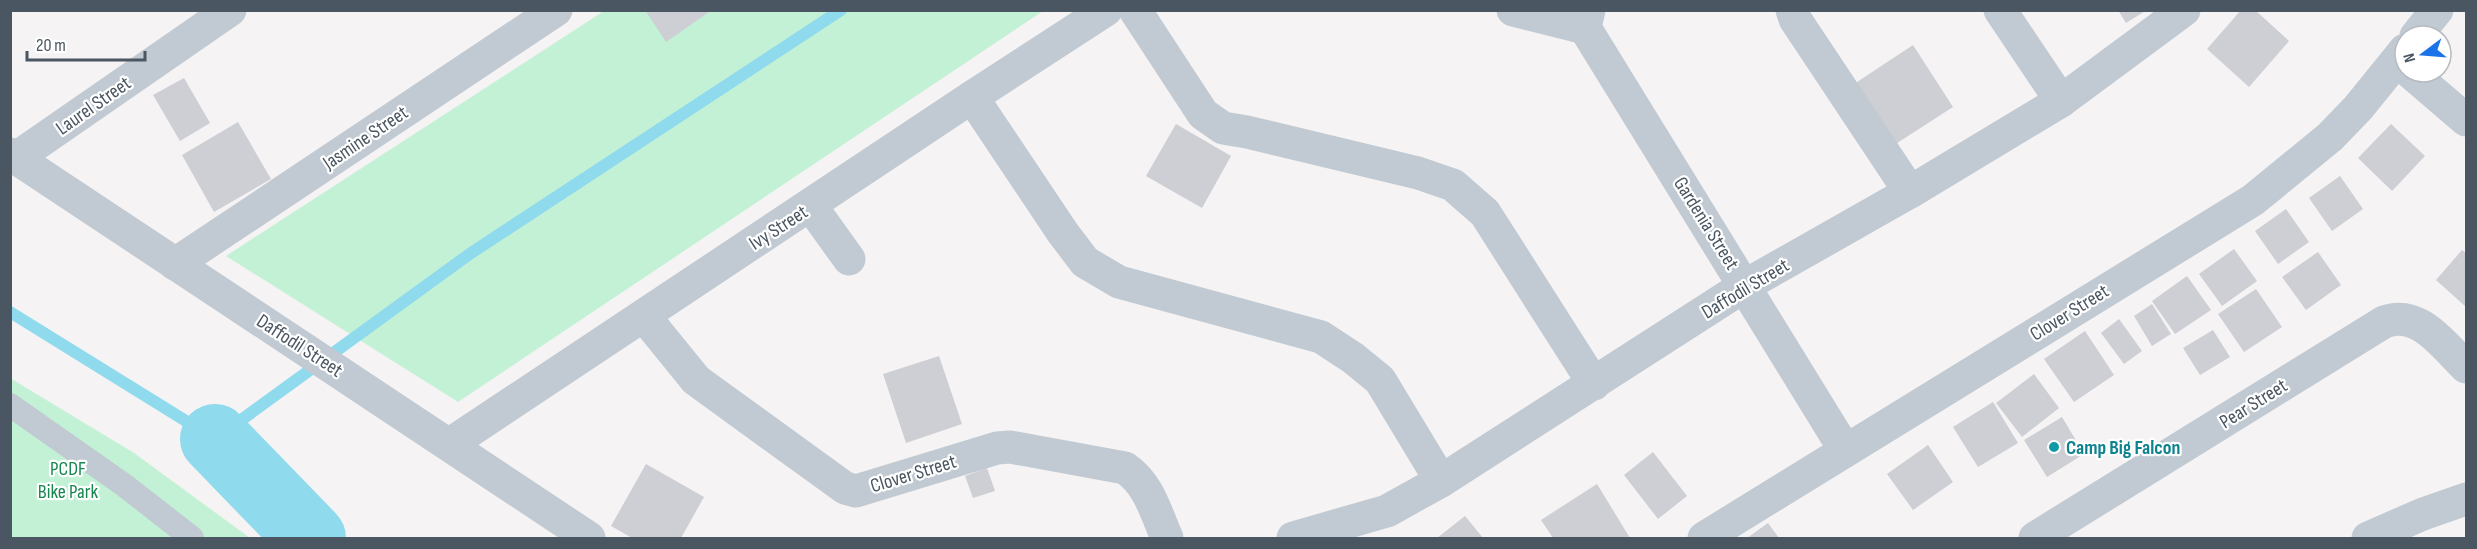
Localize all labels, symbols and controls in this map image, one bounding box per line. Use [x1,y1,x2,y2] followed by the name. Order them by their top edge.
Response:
[27,24,146,62] scale bar
[2393,24,2453,84] north arrow
[36,35,66,56] text: 20 m
[2400,51,2420,64] text: N
[51,71,136,140] street label: Laurel Street
[318,101,413,176] street label: Jasmine Street
[1668,173,1744,274] street label: Gardenia Street
[745,200,812,256] street label: Ivy Street
[1697,253,1794,324] street label: Daffodil Street
[2026,279,2113,346] street label: Clover Street
[252,309,347,383] street label: Daffodil Street
[2215,374,2292,434] street label: Pear Street
[2066,436,2180,460] place label: Camp Big Falcon
[2047,440,2061,454] marker: Camp Big Falcon
[868,450,959,498] street label: Clover Street
[38,457,99,504] park label: PCDF Bike Park

